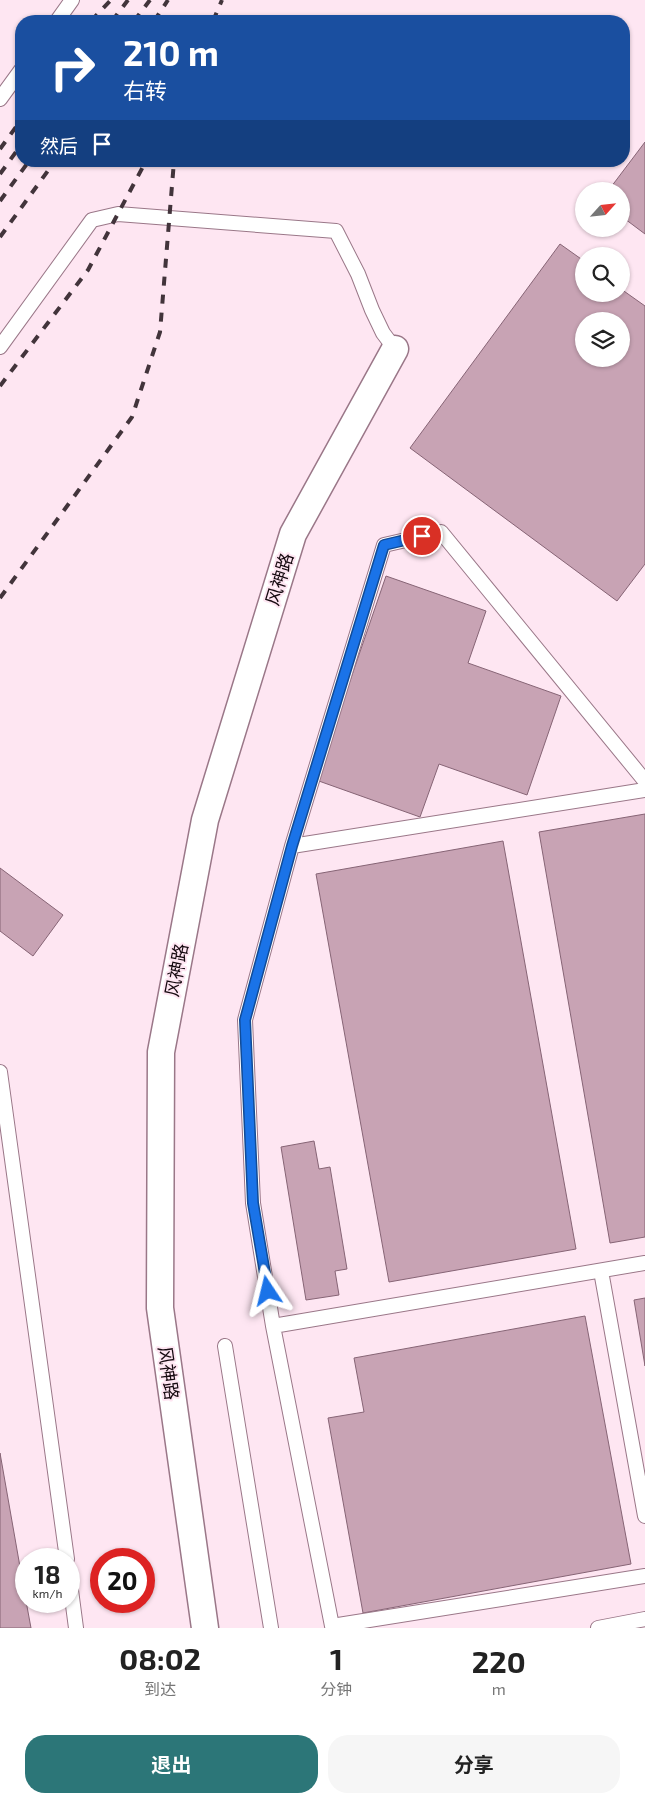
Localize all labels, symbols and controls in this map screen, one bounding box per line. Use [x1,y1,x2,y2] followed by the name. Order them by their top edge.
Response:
[123,31,219,73] text: 210 m
[40,35,105,100] icon: right
[123,77,167,103] text: 右转
[88,130,116,158] icon: arrive
[40,134,78,157] text: 然后
[575,182,630,238] north arrow
[575,182,630,367] map controls
[575,247,630,302] button: search
[575,312,630,367] button: layers
[401,515,443,557] pin
[408,522,436,550] icon: arrive
[261,550,297,608] street label: 风神路
[160,941,192,999] street label: 风神路
[241,1264,293,1316] position arrow
[154,1345,184,1401] street label: 风神路
[90,1548,155,1613] speed limit sign: 20
[34,1559,61,1589] text: 18
[33,1586,62,1600] text: km/h
[119,1640,201,1676] text: 08:02
[330,1640,343,1676] text: 1
[472,1643,526,1679] text: 220
[144,1679,176,1698] text: 到达
[320,1679,352,1698] text: 分钟
[492,1679,506,1698] text: m
[25,1735,318,1793] button: 退出
[328,1735,620,1793] button: 分享

